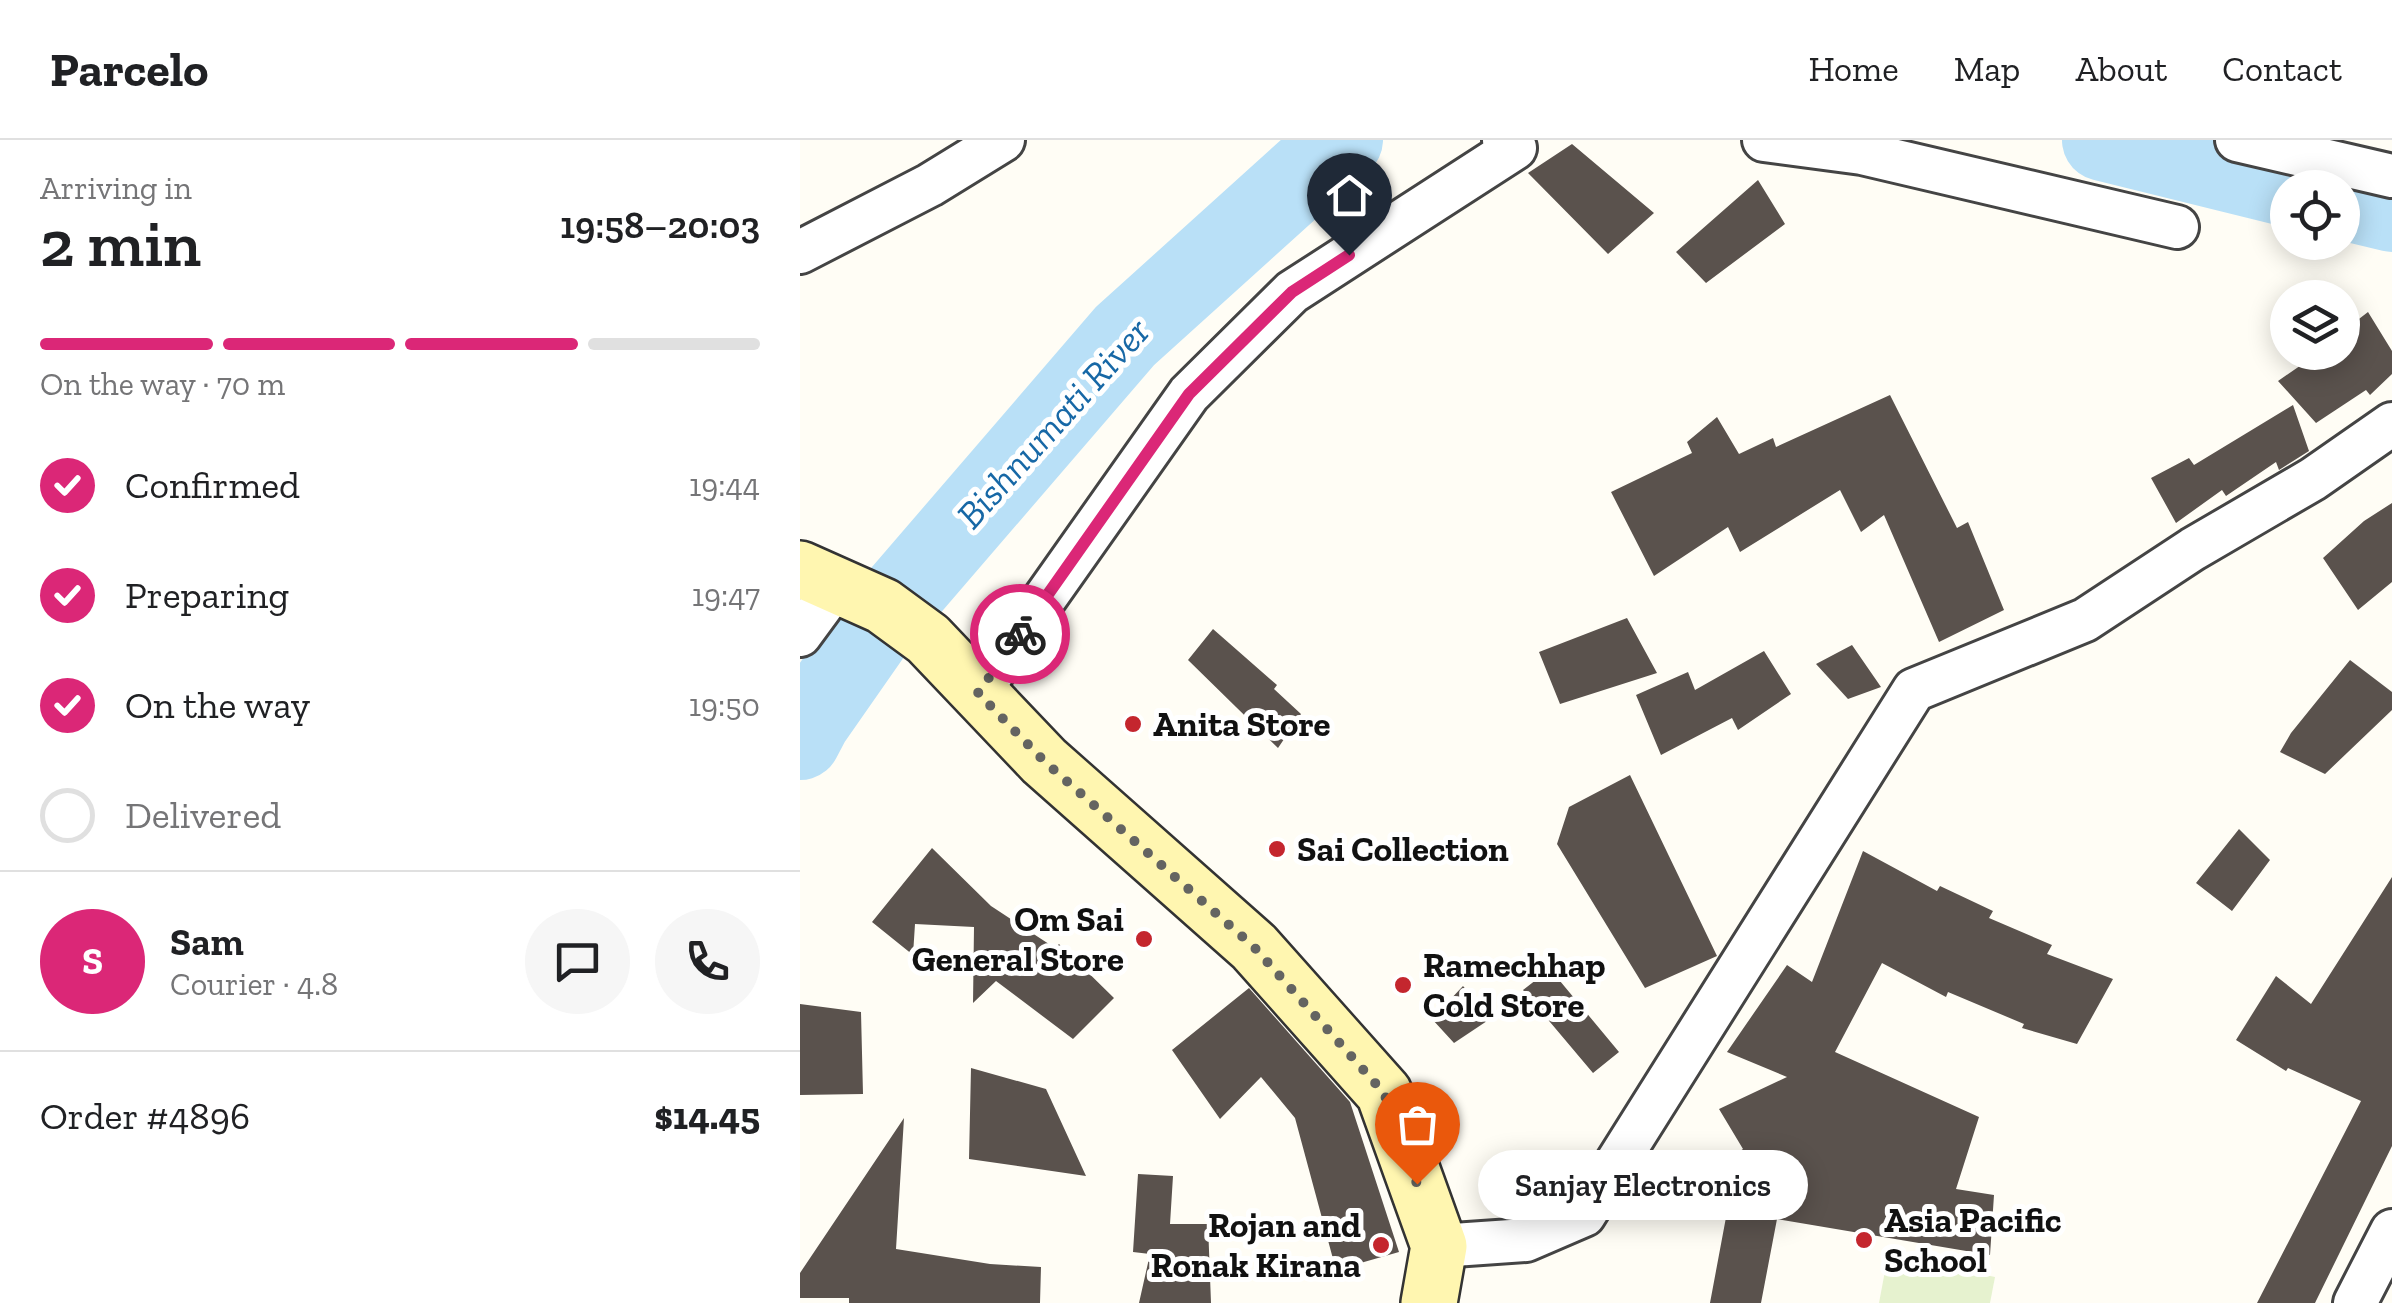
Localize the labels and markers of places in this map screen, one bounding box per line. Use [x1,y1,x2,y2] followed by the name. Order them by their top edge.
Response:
[1307,153,1392,256] pin
[1153,703,1331,745] place label: Anita Store
[1122,713,1144,735] marker: Anita Store
[1297,828,1509,870] place label: Sai Collection
[1266,838,1288,860] marker: Sai Collection
[912,898,1124,980] place label: Om Sai General Store
[1133,928,1155,950] marker: Om Sai General Store
[1423,944,1605,1026] place label: Ramechhap Cold Store
[1392,974,1414,996] marker: Ramechhap Cold Store
[1375,1082,1460,1185] pin
[1477,1149,1807,1219] callout: Sanjay Electronics
[1884,1199,2062,1281] place label: Asia Pacific School
[1151,1204,1361,1286] place label: Rojan and Ronak Kirana
[1853,1229,1875,1251] marker: Asia Pacific School
[1370,1234,1392,1256] marker: Rojan and Ronak Kirana

